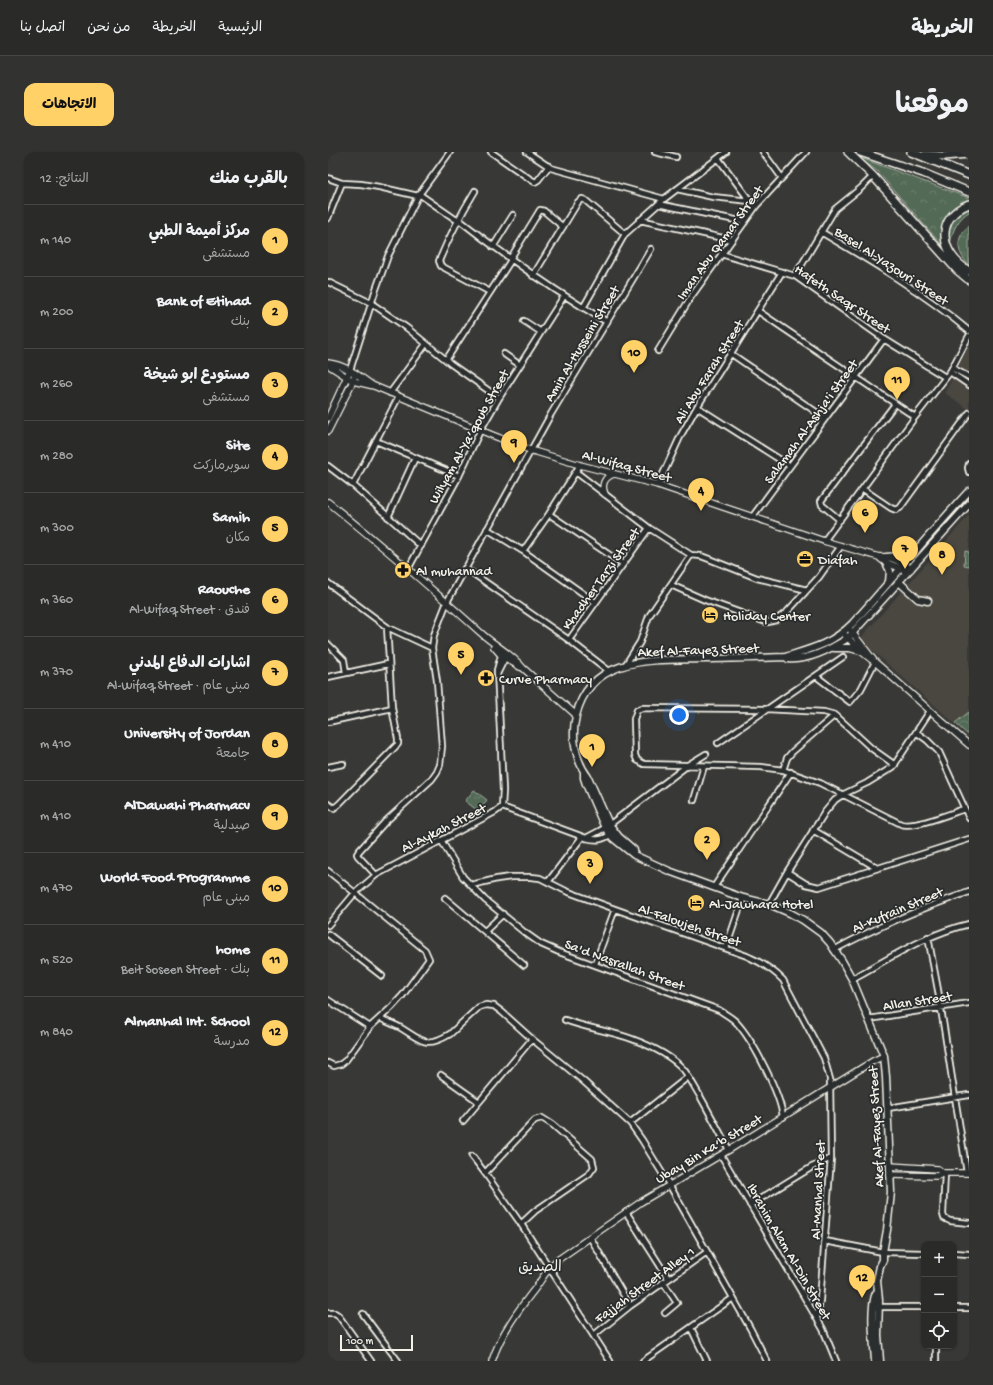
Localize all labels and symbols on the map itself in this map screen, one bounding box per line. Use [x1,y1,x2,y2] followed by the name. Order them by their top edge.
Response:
[674,182,769,304] street label: Iman Abu Qamar Street
[830,223,952,311] street label: Basel Al-Yazouri Street
[790,262,894,339] street label: Hafeth Saqr Street
[542,282,625,405] street label: Amin Al-Husseini Street
[671,316,750,427] street label: Ali Abu Farah Street
[621,340,647,373] pin: 10
[761,356,864,488] street label: Salamah Al-Ashja'i Street
[426,366,515,507] street label: Wilyam Al-Ya’qoub Street
[884,367,910,400] pin: 11
[501,430,527,463] pin: 9
[580,447,674,488] street label: Al-Wifaq Street
[688,478,714,511] pin: 4
[852,500,878,533] pin: 6
[559,524,646,634] street label: Khadher Tarzi Street
[892,536,918,569] pin: 7
[929,542,955,575] pin: 8
[795,549,815,569] office icon: Diafah
[817,553,858,570] place label: Diafah
[393,560,413,580] pharmacy icon: Al muhannad
[416,564,494,581] place label: Al muhannad
[700,605,720,625] hotel icon: Holiday Center
[723,609,811,626] place label: Holiday Center
[637,641,760,662] street label: Akef Al-Fayez Street
[448,642,474,675] pin: 5
[476,668,496,688] pharmacy icon: Curve Pharmacy
[499,672,592,689] place label: Curve Pharmacy
[669,705,689,725] your location
[579,734,605,767] pin: 1
[399,800,491,858] street label: Al-Aykah Street
[694,827,720,860] pin: 2
[577,851,603,884] pin: 3
[850,884,947,938] street label: Al-Kufrain Street
[686,893,706,913] hotel icon: Al-Jawhara Hotel
[709,897,813,914] place label: Al-Jawhara Hotel
[636,901,744,952] street label: Al-Faloujeh Street
[562,937,688,996] street label: Sa'd Nasrallah Street
[882,988,954,1016] street label: Allan Street
[866,1065,889,1188] street label: Akef Al-Fayez Street
[653,1111,767,1189] street label: Ubay Bin Ka‘b Street
[808,1139,831,1240] street label: Al-Manhal Street
[742,1181,835,1325] street label: Ibrahim Alam Al-Din Street
[591,1244,699,1329] street label: Fajjah Street Alley 1
[518,1259,562,1277] district label: الصديق
[849,1265,875,1298] pin: 12
[340,1333,413,1352] scale bar

